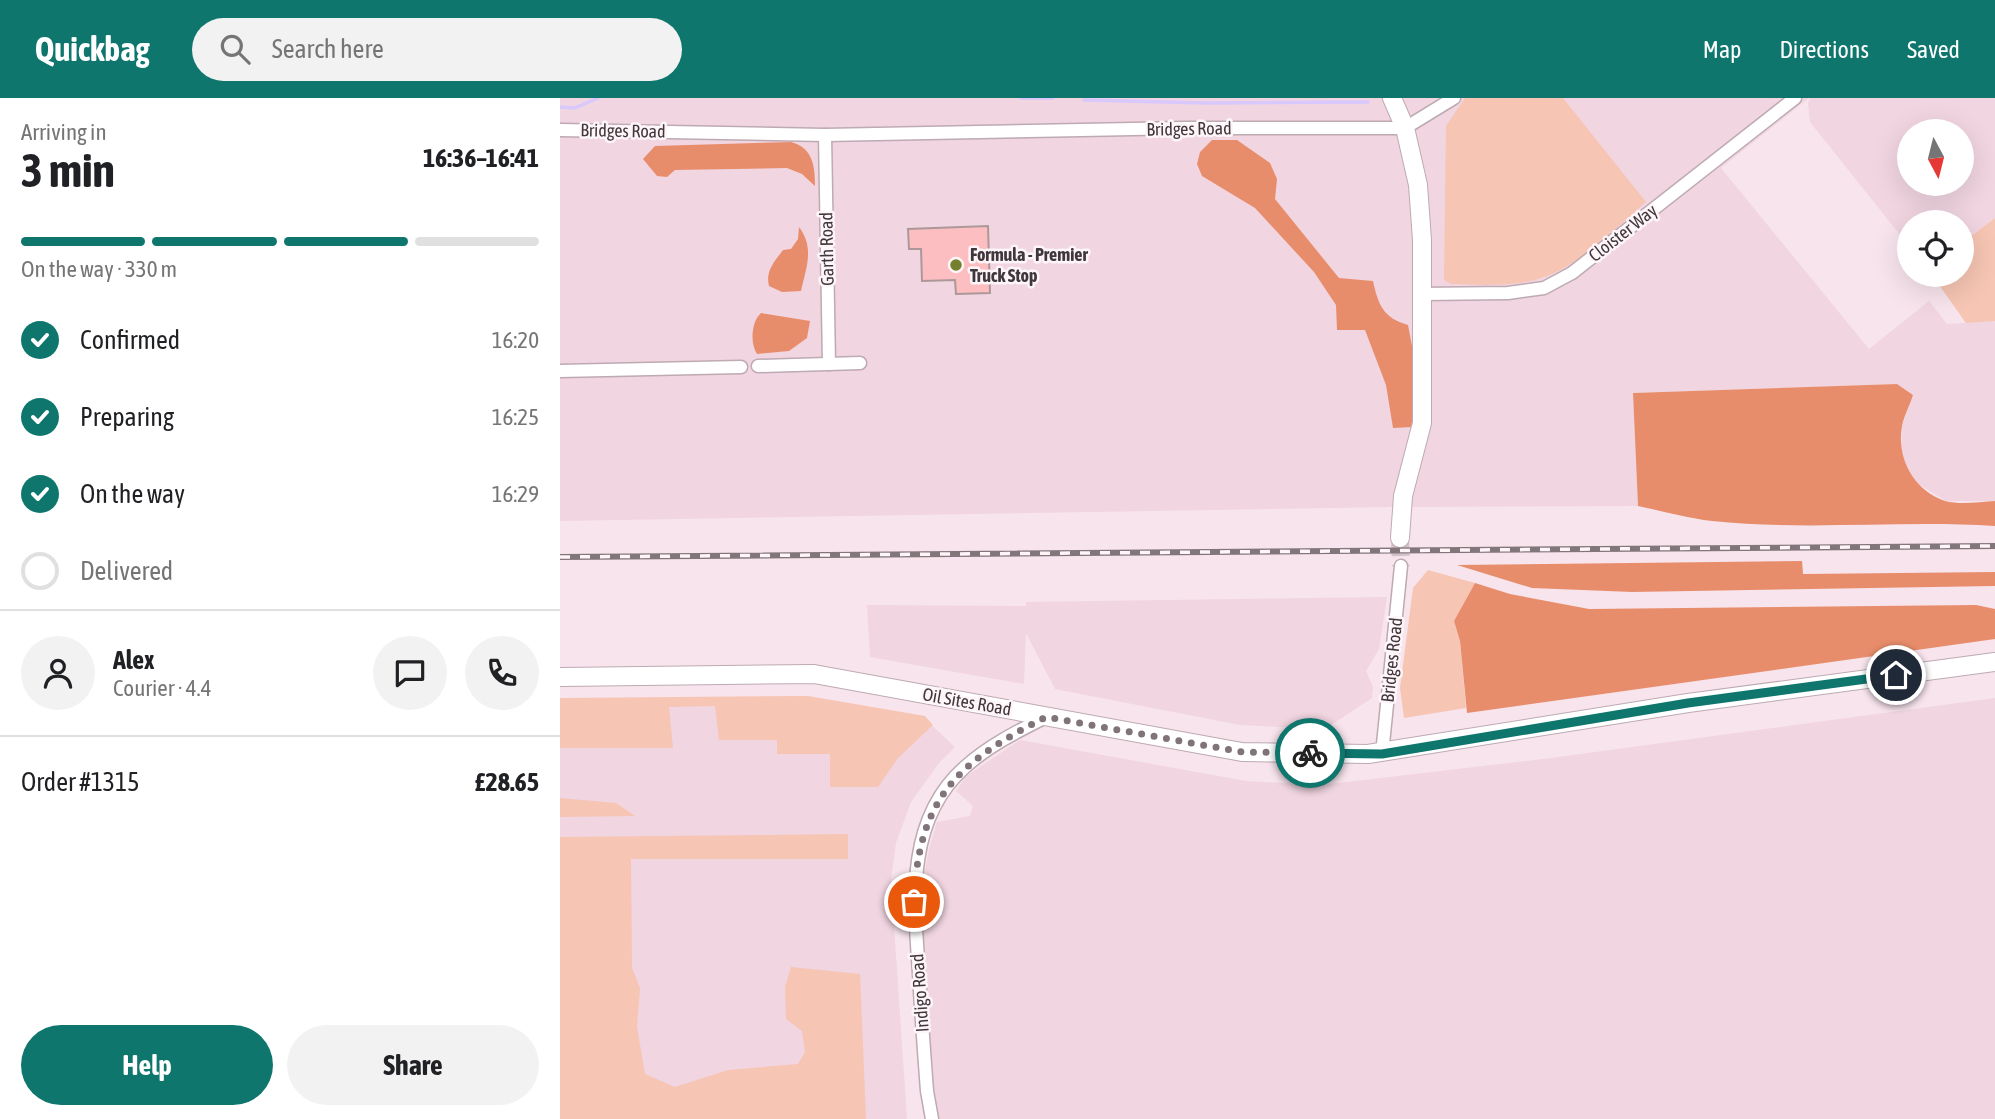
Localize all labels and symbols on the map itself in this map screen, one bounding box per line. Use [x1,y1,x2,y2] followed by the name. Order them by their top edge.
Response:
[1146,117,1232,140] street label: Bridges Road
[580,119,666,142] street label: Bridges Road
[1897,119,1974,196] north arrow
[1584,199,1661,266] street label: Cloister Way
[815,212,838,286] street label: Garth Road
[970,244,1088,286] place label: Formula - Premier Truck Stop
[948,257,964,273] marker: Formula - Premier Truck Stop
[1377,616,1406,703] street label: Bridges Road
[1866,645,1926,705] pin
[921,683,1013,720] street label: Oil Sites Road
[1275,718,1345,788] courier
[884,872,944,932] pin
[906,953,933,1033] street label: Indigo Road

